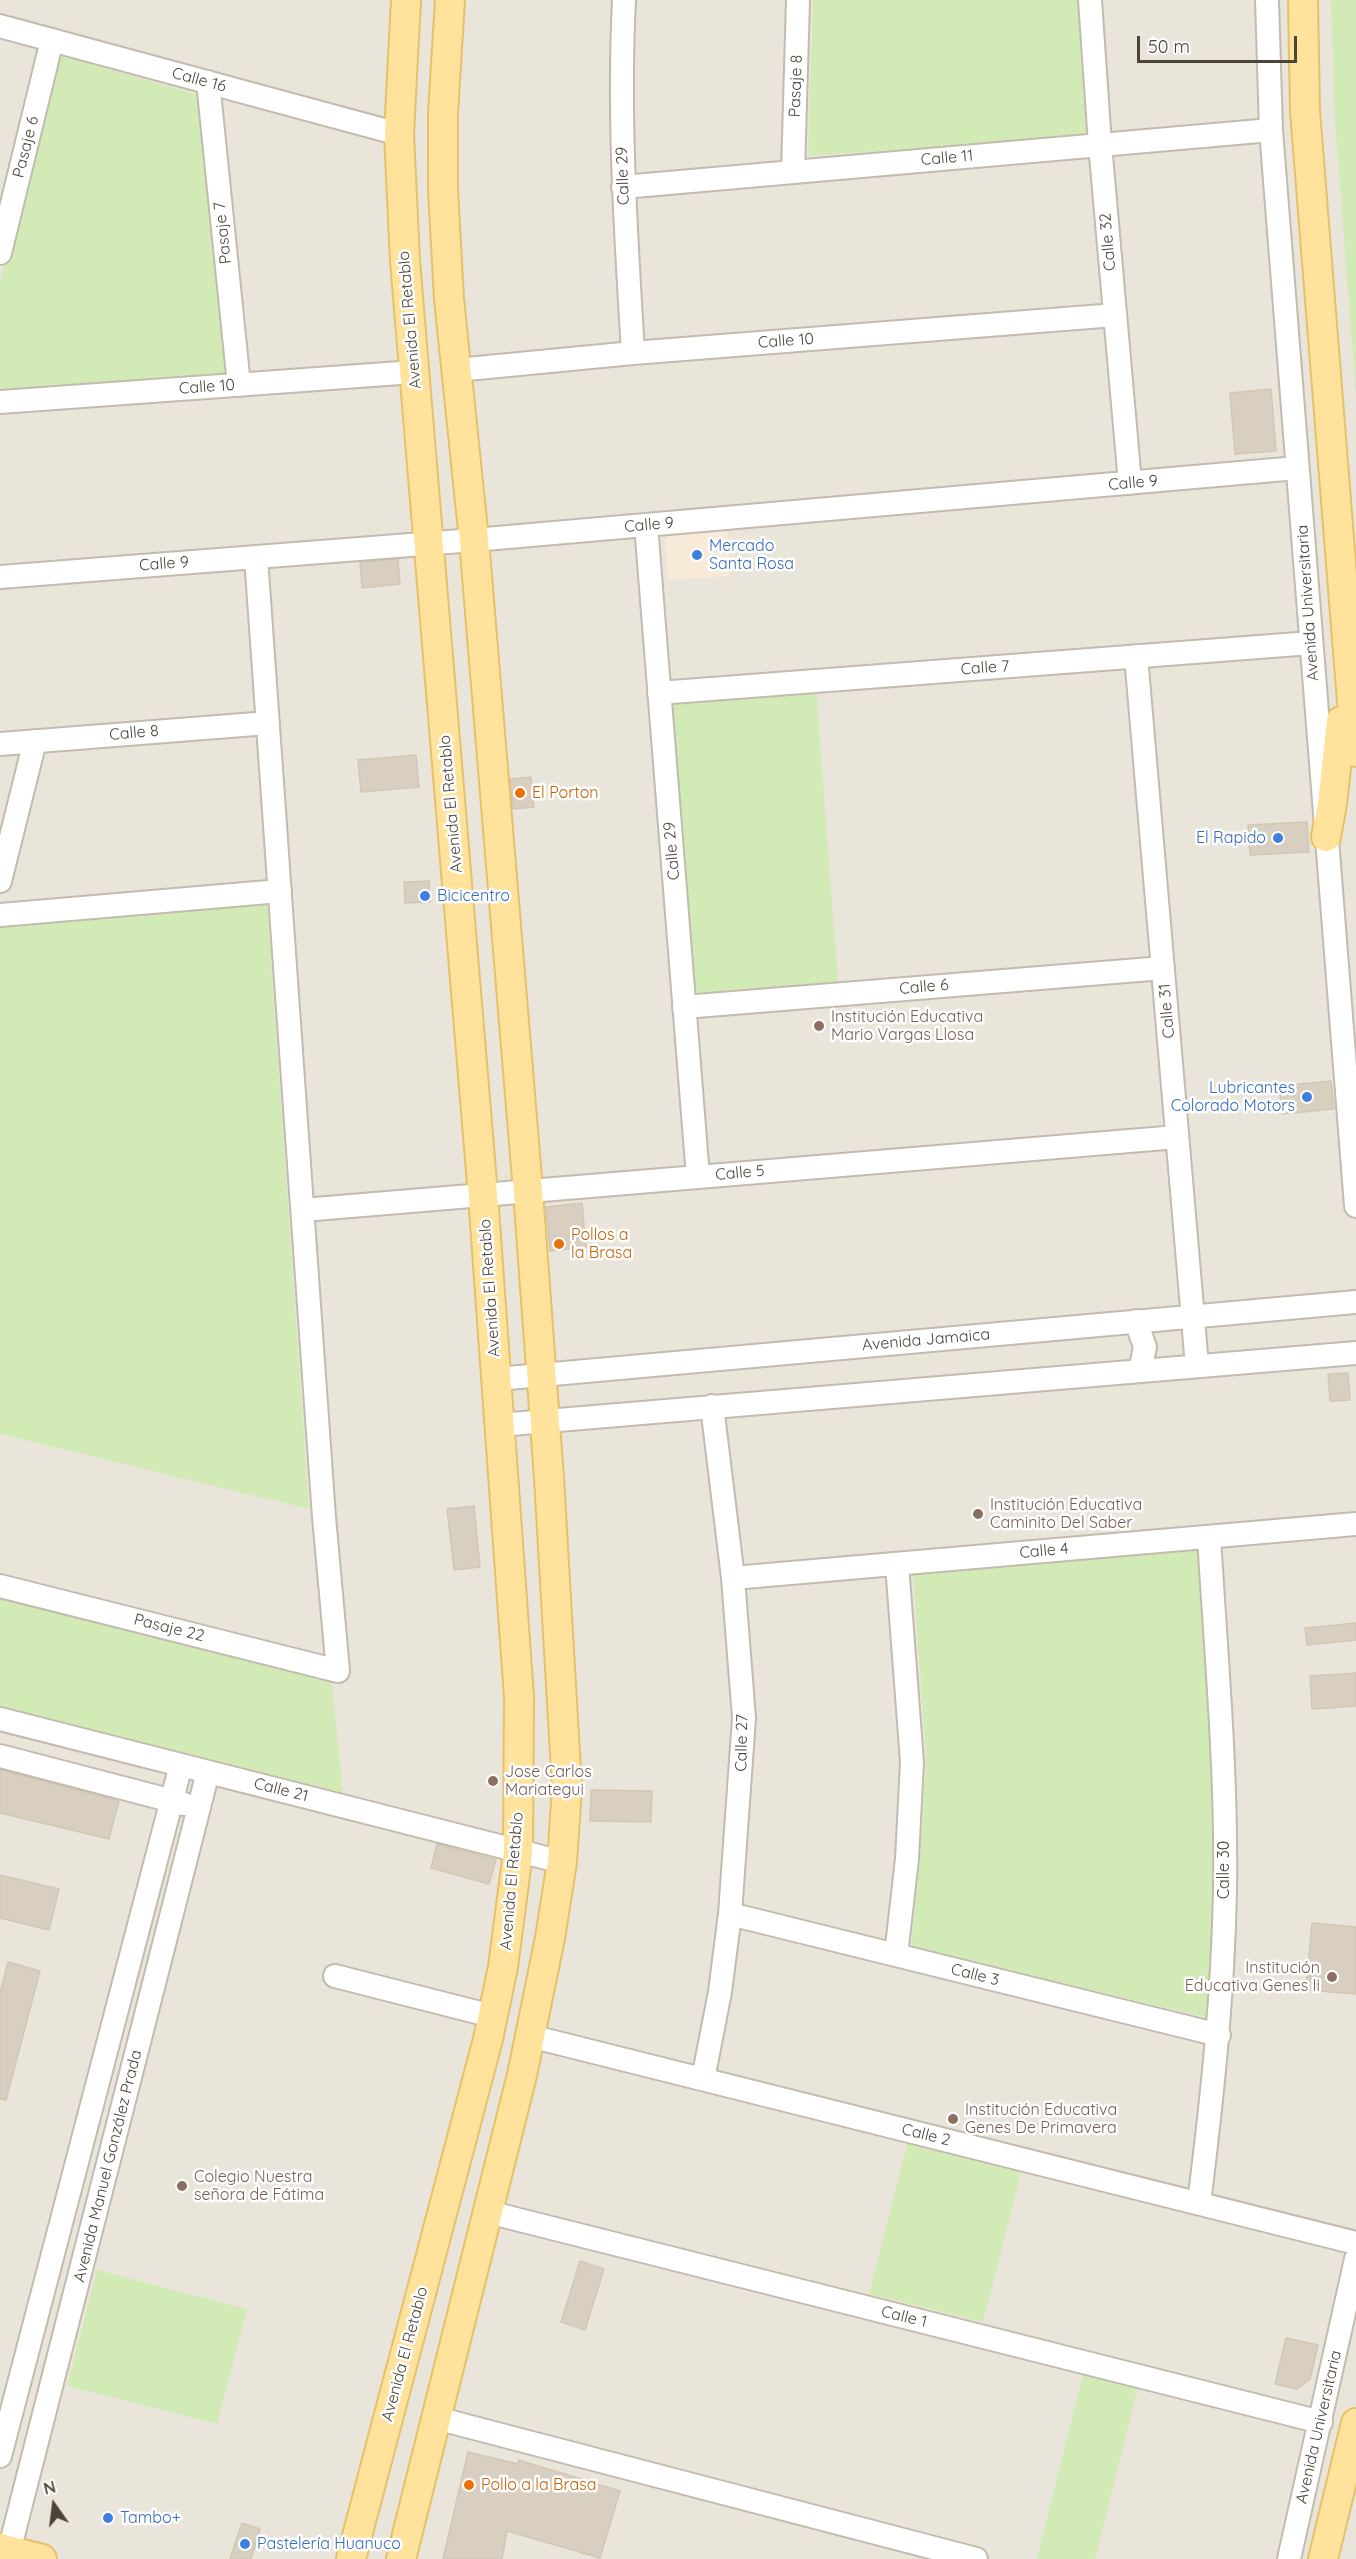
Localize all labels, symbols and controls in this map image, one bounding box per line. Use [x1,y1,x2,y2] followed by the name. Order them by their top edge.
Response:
[1140,24,1300,62] scale bar
[1148,35,1190,58] text: 50 m
[785,54,807,118] street label: Pasaje 8
[170,64,228,96] street label: Calle 16
[9,114,43,180] street label: Pasaje 6
[612,146,634,206] street label: Calle 29
[920,146,974,170] street label: Calle 11
[210,201,236,265] street label: Pasaje 7
[1096,212,1120,272] street label: Calle 32
[394,250,426,390] street label: Avenida El Retablo
[757,329,815,353] street label: Calle 10
[178,375,236,399] street label: Calle 10
[1107,471,1159,495] street label: Calle 9
[623,513,675,537] street label: Calle 9
[1293,524,1323,682] street label: Avenida Universitaria
[709,536,794,574] place label: Mercado Santa Rosa
[690,548,704,562] marker: Mercado Santa Rosa
[139,553,189,575] street label: Calle 9
[960,657,1010,679] street label: Calle 7
[109,721,159,745] street label: Calle 8
[435,734,467,874] street label: Avenida El Retablo
[532,783,599,803] place label: El Porton
[513,786,527,800] marker: El Porton
[660,821,684,881] street label: Calle 29
[1196,828,1266,848] place label: El Rapido
[1271,831,1285,845] marker: El Rapido
[437,886,510,906] place label: Bicicentro
[418,889,432,903] marker: Bicicentro
[899,975,949,999] street label: Calle 6
[1155,983,1179,1039] street label: Calle 31
[831,1007,983,1045] place label: Institución Educativa Mario Vargas Llosa
[812,1019,826,1033] marker: Institución Educativa Mario Vargas Llosa
[1171,1078,1295,1116] place label: Lubricantes Colorado Motors
[1300,1090,1314,1104] marker: Lubricantes Colorado Motors
[715,1161,765,1185] street label: Calle 5
[476,1218,504,1358] street label: Avenida El Retablo
[571,1225,632,1263] place label: Pollos a la Brasa
[552,1237,566,1251] marker: Pollos a la Brasa
[861,1325,991,1355] street label: Avenida Jamaica
[990,1495,1142,1533] place label: Institución Educativa Caminito Del Saber
[971,1507,985,1521] marker: Institución Educativa Caminito Del Saber
[1019,1539,1069,1563] street label: Calle 4
[132,1610,206,1646] street label: Pasaje 22
[732,1714,752,1772] street label: Calle 27
[505,1762,592,1800] place label: Jose Carlos Mariategui
[252,1774,310,1806] street label: Calle 21
[486,1774,500,1788] marker: Jose Carlos Mariategui
[496,1811,528,1951] street label: Avenida El Retablo
[1214,1841,1234,1899] street label: Calle 30
[1185,1958,1320,1996] place label: Institución Educativa Genes Ii
[949,1960,1001,1990] street label: Calle 3
[1325,1970,1339,1984] marker: Institución Educativa Genes Ii
[70,2048,146,2284] street label: Avenida Manuel González Prada
[965,2100,1117,2138] place label: Institución Educativa Genes De Primavera
[946,2112,960,2126] marker: Institución Educativa Genes De Primavera
[900,2120,952,2150] street label: Calle 2
[194,2167,324,2205] place label: Colegio Nuestra señora de Fátima
[175,2179,189,2193] marker: Colegio Nuestra señora de Fátima
[378,2285,432,2423] street label: Avenida El Retablo
[879,2302,929,2332] street label: Calle 1
[1292,2348,1346,2506] street label: Avenida Universitaria
[24,2475,84,2535] north arrow
[481,2475,596,2495] place label: Pollo a la Brasa
[42,2476,58,2499] text: N
[462,2478,476,2492] marker: Pollo a la Brasa
[120,2508,181,2528] place label: Tambo+
[101,2511,115,2525] marker: Tambo+
[257,2534,401,2554] place label: Pastelería Huanuco
[238,2537,252,2551] marker: Pastelería Huanuco

